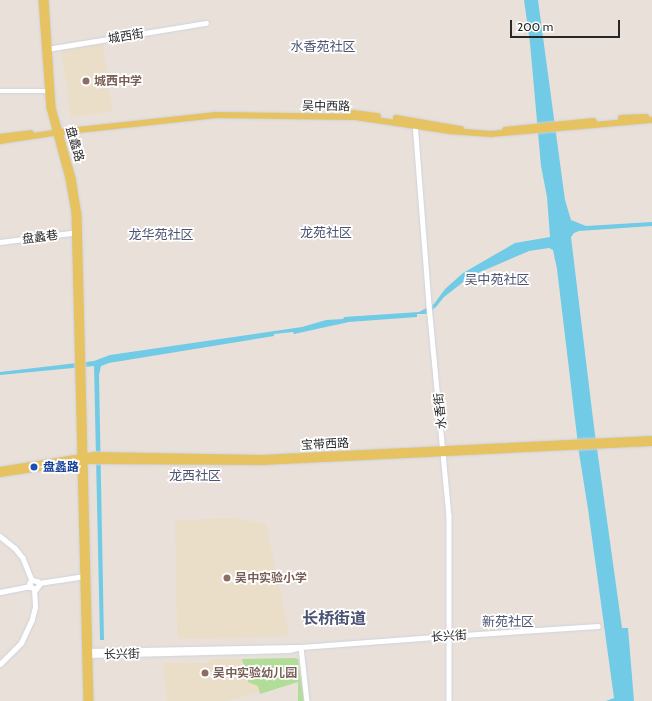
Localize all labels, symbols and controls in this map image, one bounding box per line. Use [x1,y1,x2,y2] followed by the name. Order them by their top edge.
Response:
[512,12,622,38] scale bar
[517,19,553,34] text: 200 m
[107,26,145,46] street label: 城西街
[291,38,355,54] district label: 水香苑社区
[94,74,142,88] place label: 城西中学
[81,76,91,86] marker: 城西中学
[302,98,350,114] street label: 吴中西路
[63,125,87,163] street label: 盘蠡路
[300,224,352,240] district label: 龙苑社区
[129,226,193,242] district label: 龙华苑社区
[21,228,59,246] street label: 盘蠡巷
[465,271,529,287] district label: 吴中苑社区
[431,392,449,430] street label: 水香街
[301,436,349,452] street label: 宝带西路
[43,460,79,474] place label: 盘蠡路
[28,461,40,473] marker: 盘蠡路
[169,467,221,483] district label: 龙西社区
[235,571,307,585] place label: 吴中实验小学
[222,573,232,583] marker: 吴中实验小学
[302,609,366,629] district label: 长桥街道
[482,613,534,629] district label: 新苑社区
[431,628,467,644] street label: 长兴街
[104,646,140,662] street label: 长兴街
[213,666,297,680] place label: 吴中实验幼儿园
[200,668,210,678] marker: 吴中实验幼儿园

